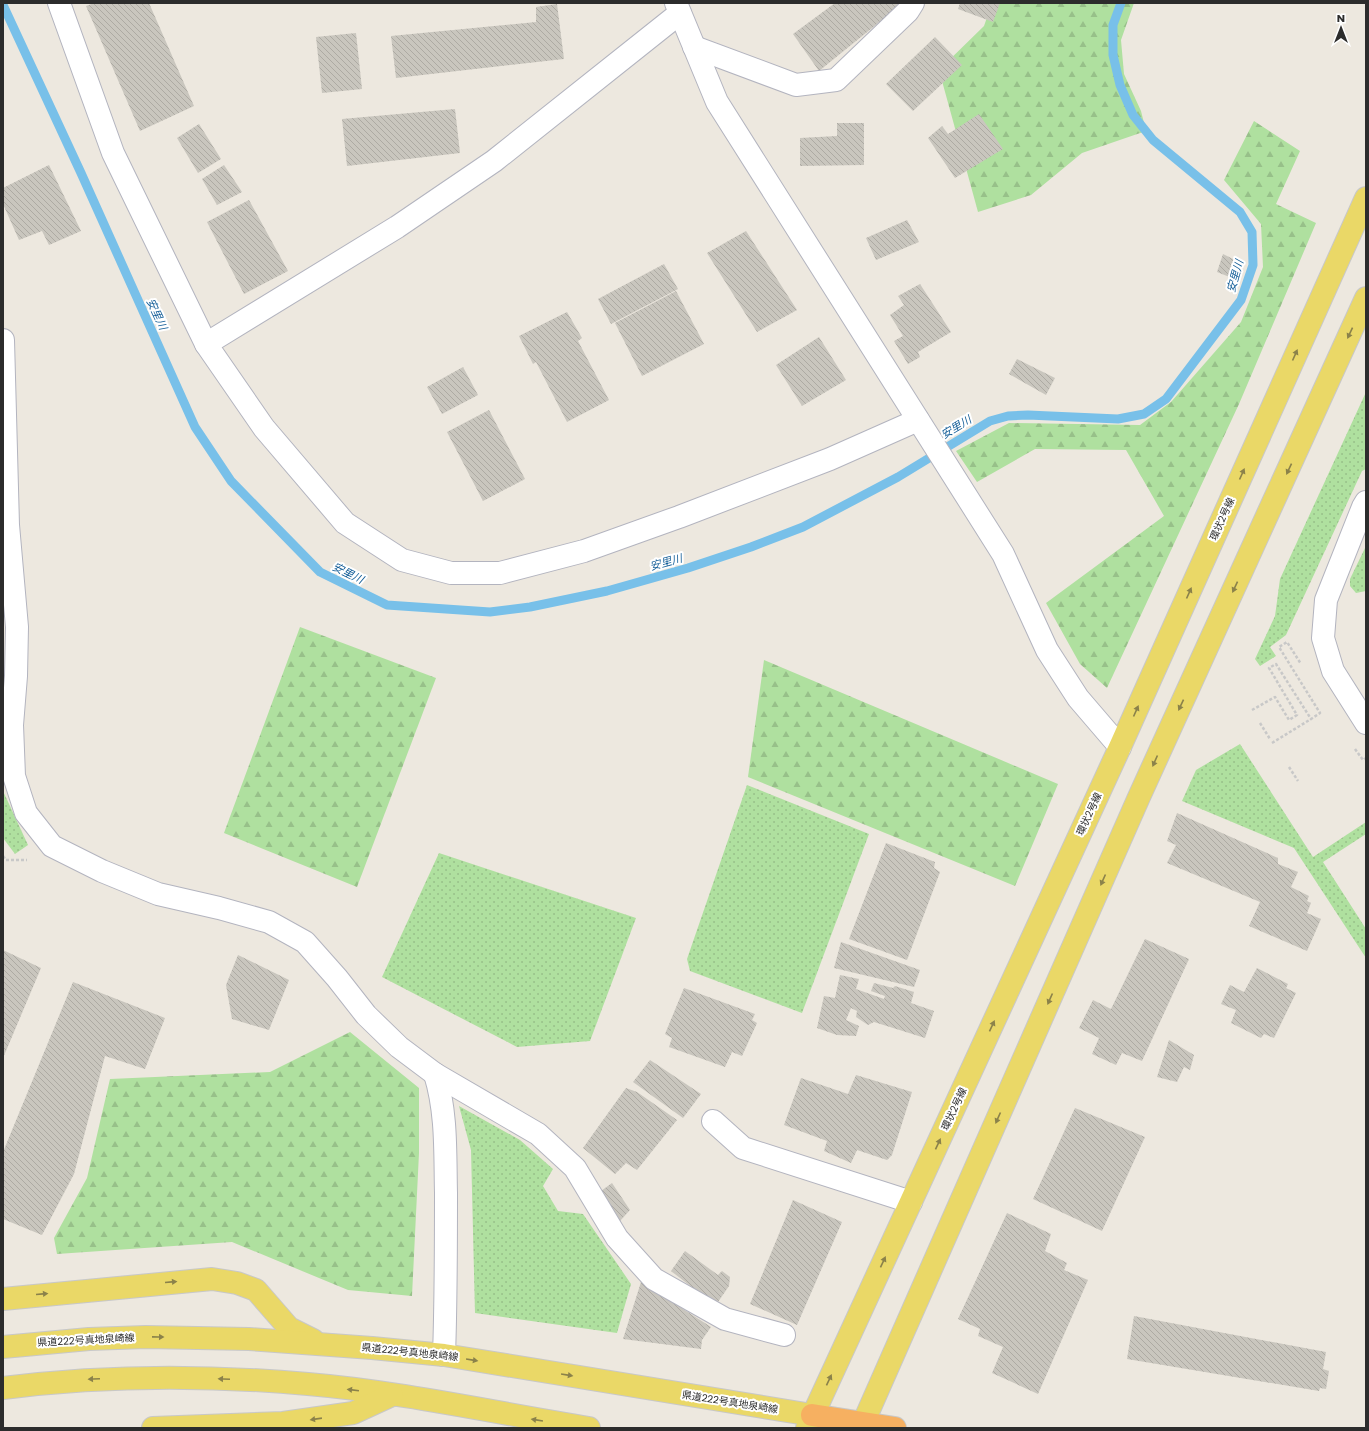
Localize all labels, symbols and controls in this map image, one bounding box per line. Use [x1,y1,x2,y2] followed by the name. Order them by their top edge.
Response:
[1321,8,1361,48] north arrow
[1337,10,1345,26] text: N
[1223,257,1248,294] water label: 安里川
[143,296,172,333] water label: 安里川
[1347,328,1353,339] one-way arrow
[1292,350,1298,361] one-way arrow
[938,411,975,442] water label: 安里川
[1286,463,1292,474] one-way arrow
[1239,468,1245,480] one-way arrow
[1206,495,1238,543] street label: 環状2号線
[648,550,685,574] water label: 安里川
[330,559,367,588] water label: 安里川
[1232,581,1238,592] one-way arrow
[1186,587,1192,598] one-way arrow
[1178,699,1184,711] one-way arrow
[1133,706,1139,717] one-way arrow
[1152,756,1158,767] one-way arrow
[1073,790,1105,838] street label: 環状2号線
[1099,874,1106,886] one-way arrow
[1047,993,1053,1005] one-way arrow
[989,1020,995,1031] one-way arrow
[938,1085,970,1133] street label: 環状2号線
[995,1112,1001,1124] one-way arrow
[934,1138,941,1150] one-way arrow
[880,1256,886,1268] one-way arrow
[165,1279,177,1286] one-way arrow
[36,1291,48,1298] one-way arrow
[37,1330,135,1350] street label: 県道222号真地泉崎線
[152,1334,165,1340] one-way arrow
[361,1339,459,1365] street label: 県道222号真地泉崎線
[466,1357,478,1363] one-way arrow
[561,1372,573,1378] one-way arrow
[826,1374,832,1386] one-way arrow
[218,1375,230,1382] one-way arrow
[88,1376,100,1383] one-way arrow
[347,1387,360,1393] one-way arrow
[681,1387,779,1417] street label: 県道222号真地泉崎線
[310,1416,322,1422] one-way arrow
[531,1417,543,1423] one-way arrow

